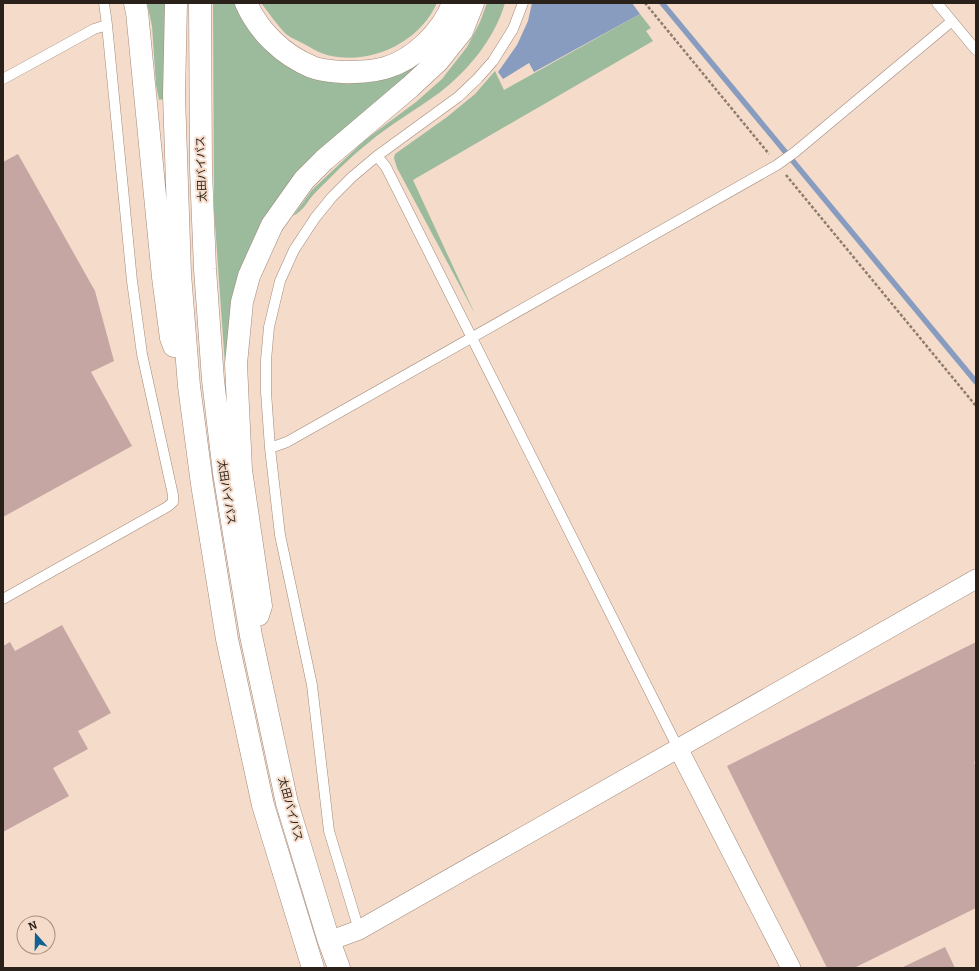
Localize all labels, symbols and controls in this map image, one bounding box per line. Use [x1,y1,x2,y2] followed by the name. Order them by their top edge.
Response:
[194,136,209,202] street label: 太田バイパス
[215,459,238,526] street label: 太田バイパス
[276,776,305,843] street label: 太田バイパス
[16,915,56,955] north arrow
[27,918,39,934] text: N

